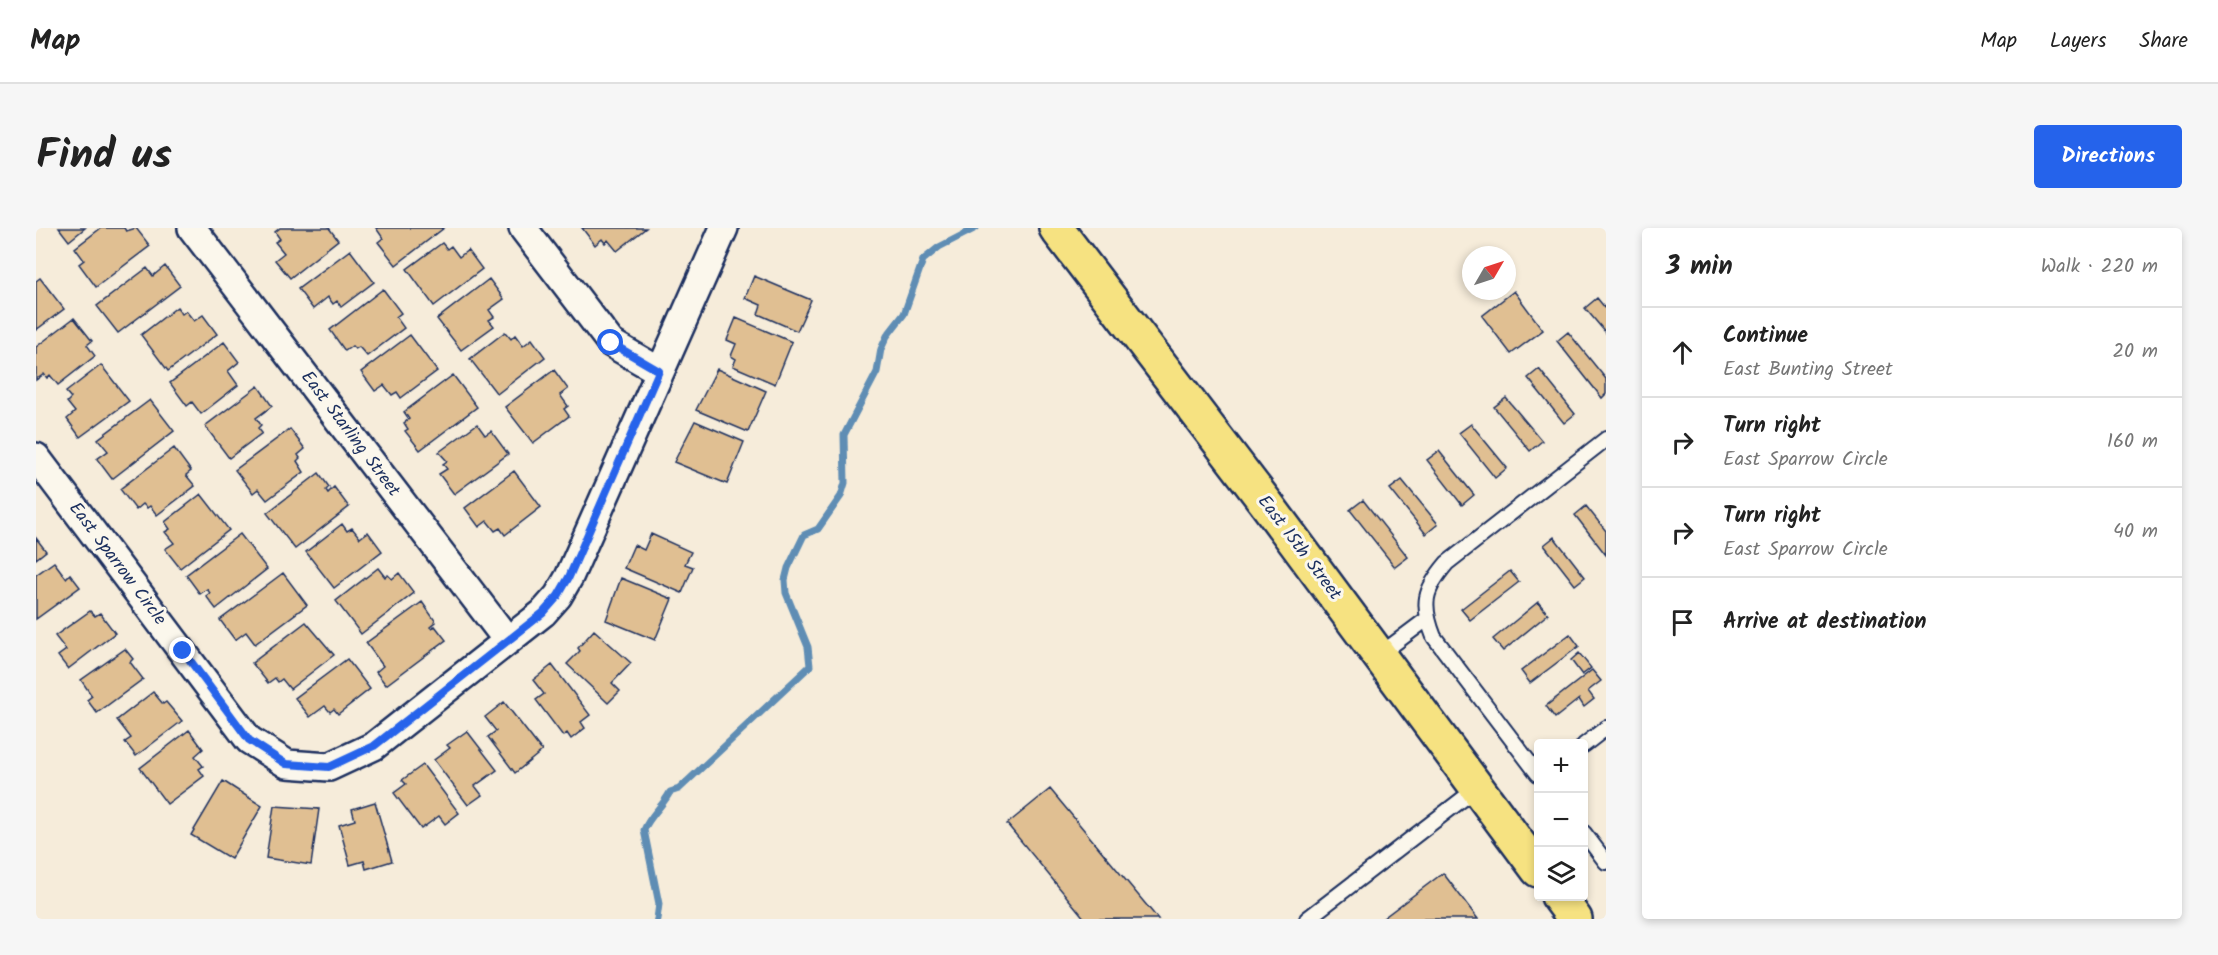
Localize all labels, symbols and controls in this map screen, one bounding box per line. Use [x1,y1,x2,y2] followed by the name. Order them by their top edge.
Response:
[30,19,81,64] text: Map
[1980,25,2017,58] text: Map
[2050,25,2106,58] text: Layers
[2139,25,2188,58] text: Share
[36,123,172,190] text: Find us
[2034,125,2182,188] button: Directions
[1462,246,1516,300] north arrow
[1666,246,1733,288] text: 3 min
[2041,251,2158,283] text: Walk · 220 m
[1723,319,1808,354] text: Continue
[597,329,623,355] route start
[1666,336,1699,369] icon: ahead
[2112,336,2158,368] text: 20 m
[1723,354,1893,386] text: East Bunting Street
[293,365,408,504] street label: East Starling Street
[1723,409,1821,444] text: Turn right
[1666,426,1699,459] icon: right
[2107,426,2158,458] text: 160 m
[1723,444,1888,476] text: East Sparrow Circle
[1250,489,1349,608] street label: East 15th Street
[61,496,173,632] street label: East Sparrow Circle
[1723,499,1821,534] text: Turn right
[1666,516,1699,549] icon: right
[2113,516,2158,548] text: 40 m
[1723,534,1888,566] text: East Sparrow Circle
[1723,605,1926,640] text: Arrive at destination
[1666,606,1699,639] icon: arrive
[169,637,195,663] route end
[1534,739,1588,901] map controls
[1534,739,1588,793] button: +
[1534,793,1588,847] button: −
[1534,847,1588,901] button: layers

